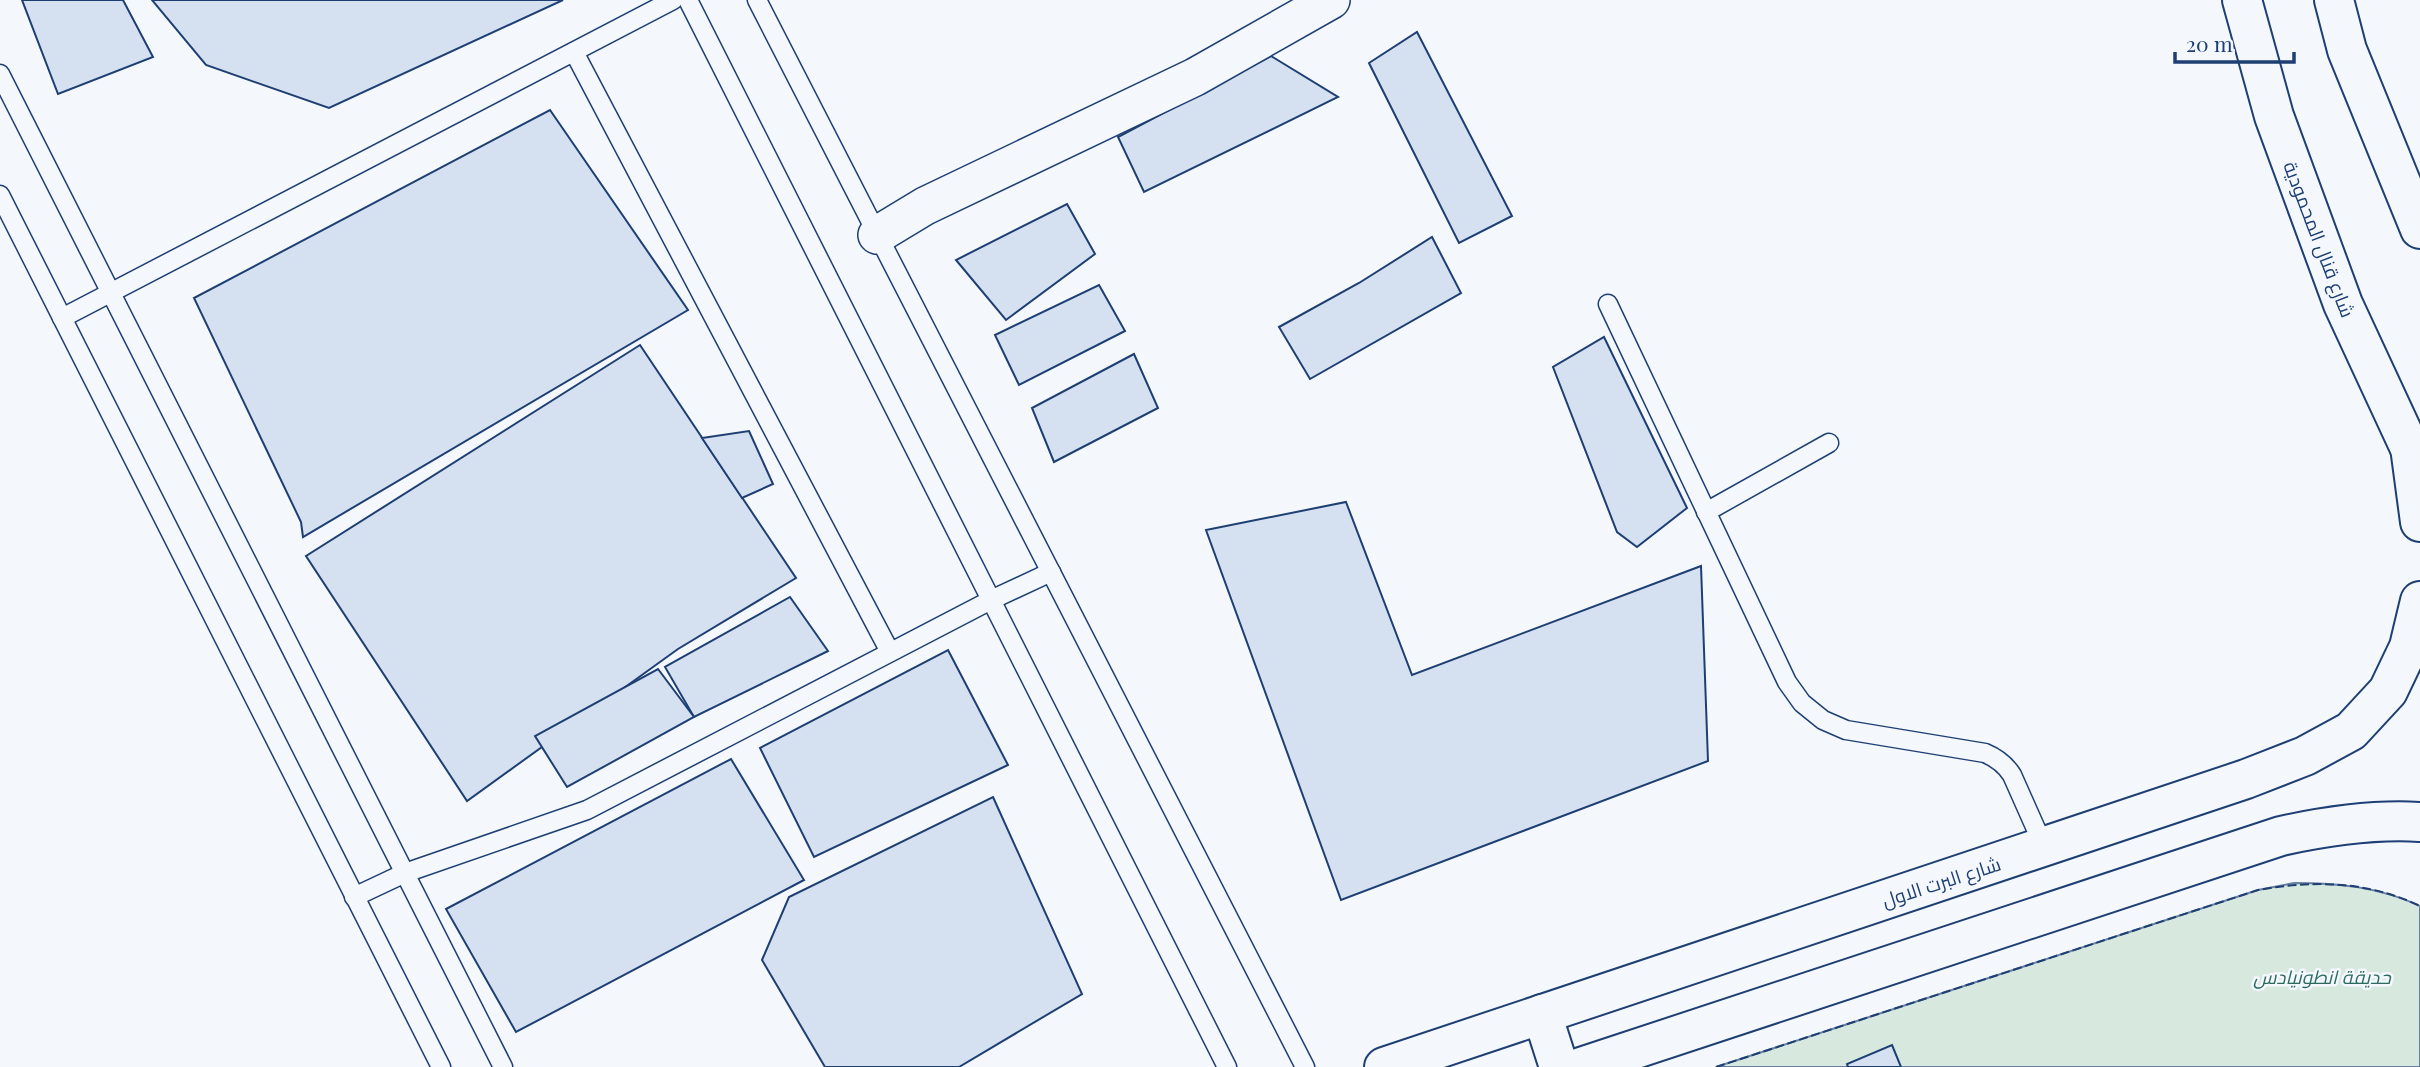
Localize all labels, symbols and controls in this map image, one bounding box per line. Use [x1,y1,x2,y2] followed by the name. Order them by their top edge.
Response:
[2175,21,2294,65] scale bar
[2186,29,2233,57] text: 20 m
[2276,157,2362,322] street label: شارع قنال المحمودية
[1878,850,2004,914] street label: شارع البرت الاول
[2253,963,2392,989] park label: حديقة انطونيادس

